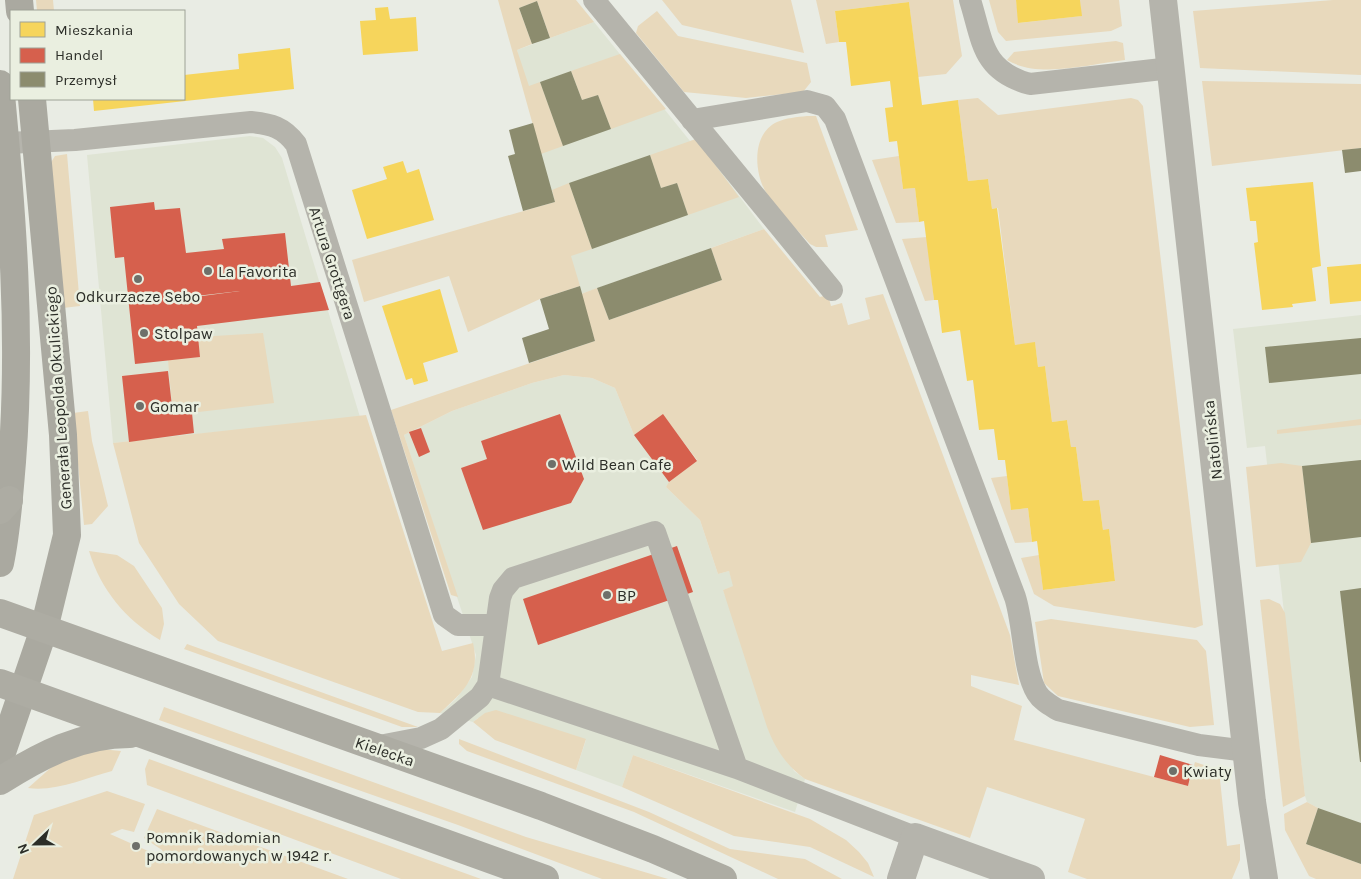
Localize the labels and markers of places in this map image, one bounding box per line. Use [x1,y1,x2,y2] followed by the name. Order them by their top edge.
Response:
[218,262,297,281] place label: La Favorita
[202,265,214,277] marker: La Favorita
[132,273,144,285] marker: Odkurzacze Sebo
[76,287,200,306] place label: Odkurzacze Sebo
[154,324,213,343] place label: Stolpaw
[138,327,150,339] marker: Stolpaw
[150,397,199,416] place label: Gomar
[134,400,146,412] marker: Gomar
[562,455,672,474] place label: Wild Bean Cafe
[546,458,558,470] marker: Wild Bean Cafe
[617,586,636,605] place label: BP
[601,589,613,601] marker: BP
[1183,762,1232,781] place label: Kwiaty
[1167,765,1179,777] marker: Kwiaty
[146,828,332,865] place label: Pomnik Radomian pomordowanych w 1942 r.
[130,840,142,852] marker: Pomnik Radomian pomordowanych w 1942 r.

